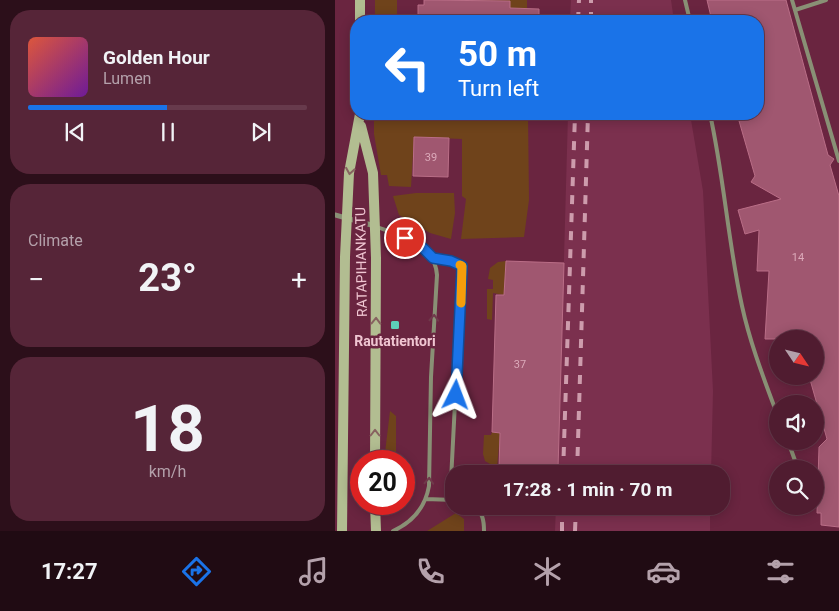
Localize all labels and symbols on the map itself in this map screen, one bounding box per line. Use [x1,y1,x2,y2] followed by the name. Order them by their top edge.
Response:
[425,151,437,164] house number: 39
[345,167,356,175] one-way arrow
[352,207,370,317] street label: RATAPIHANKATU
[384,217,426,259] pin
[792,251,804,264] house number: 14
[429,314,440,322] one-way arrow
[371,317,381,324] one-way arrow
[389,319,401,331] marker: Rautatientori
[769,330,824,385] north arrow
[354,333,436,349] place label: Rautatientori
[514,358,526,371] house number: 37
[429,368,481,420] position arrow
[370,429,380,436] one-way arrow
[350,450,415,515] speed limit sign: 20
[424,476,434,484] one-way arrow

